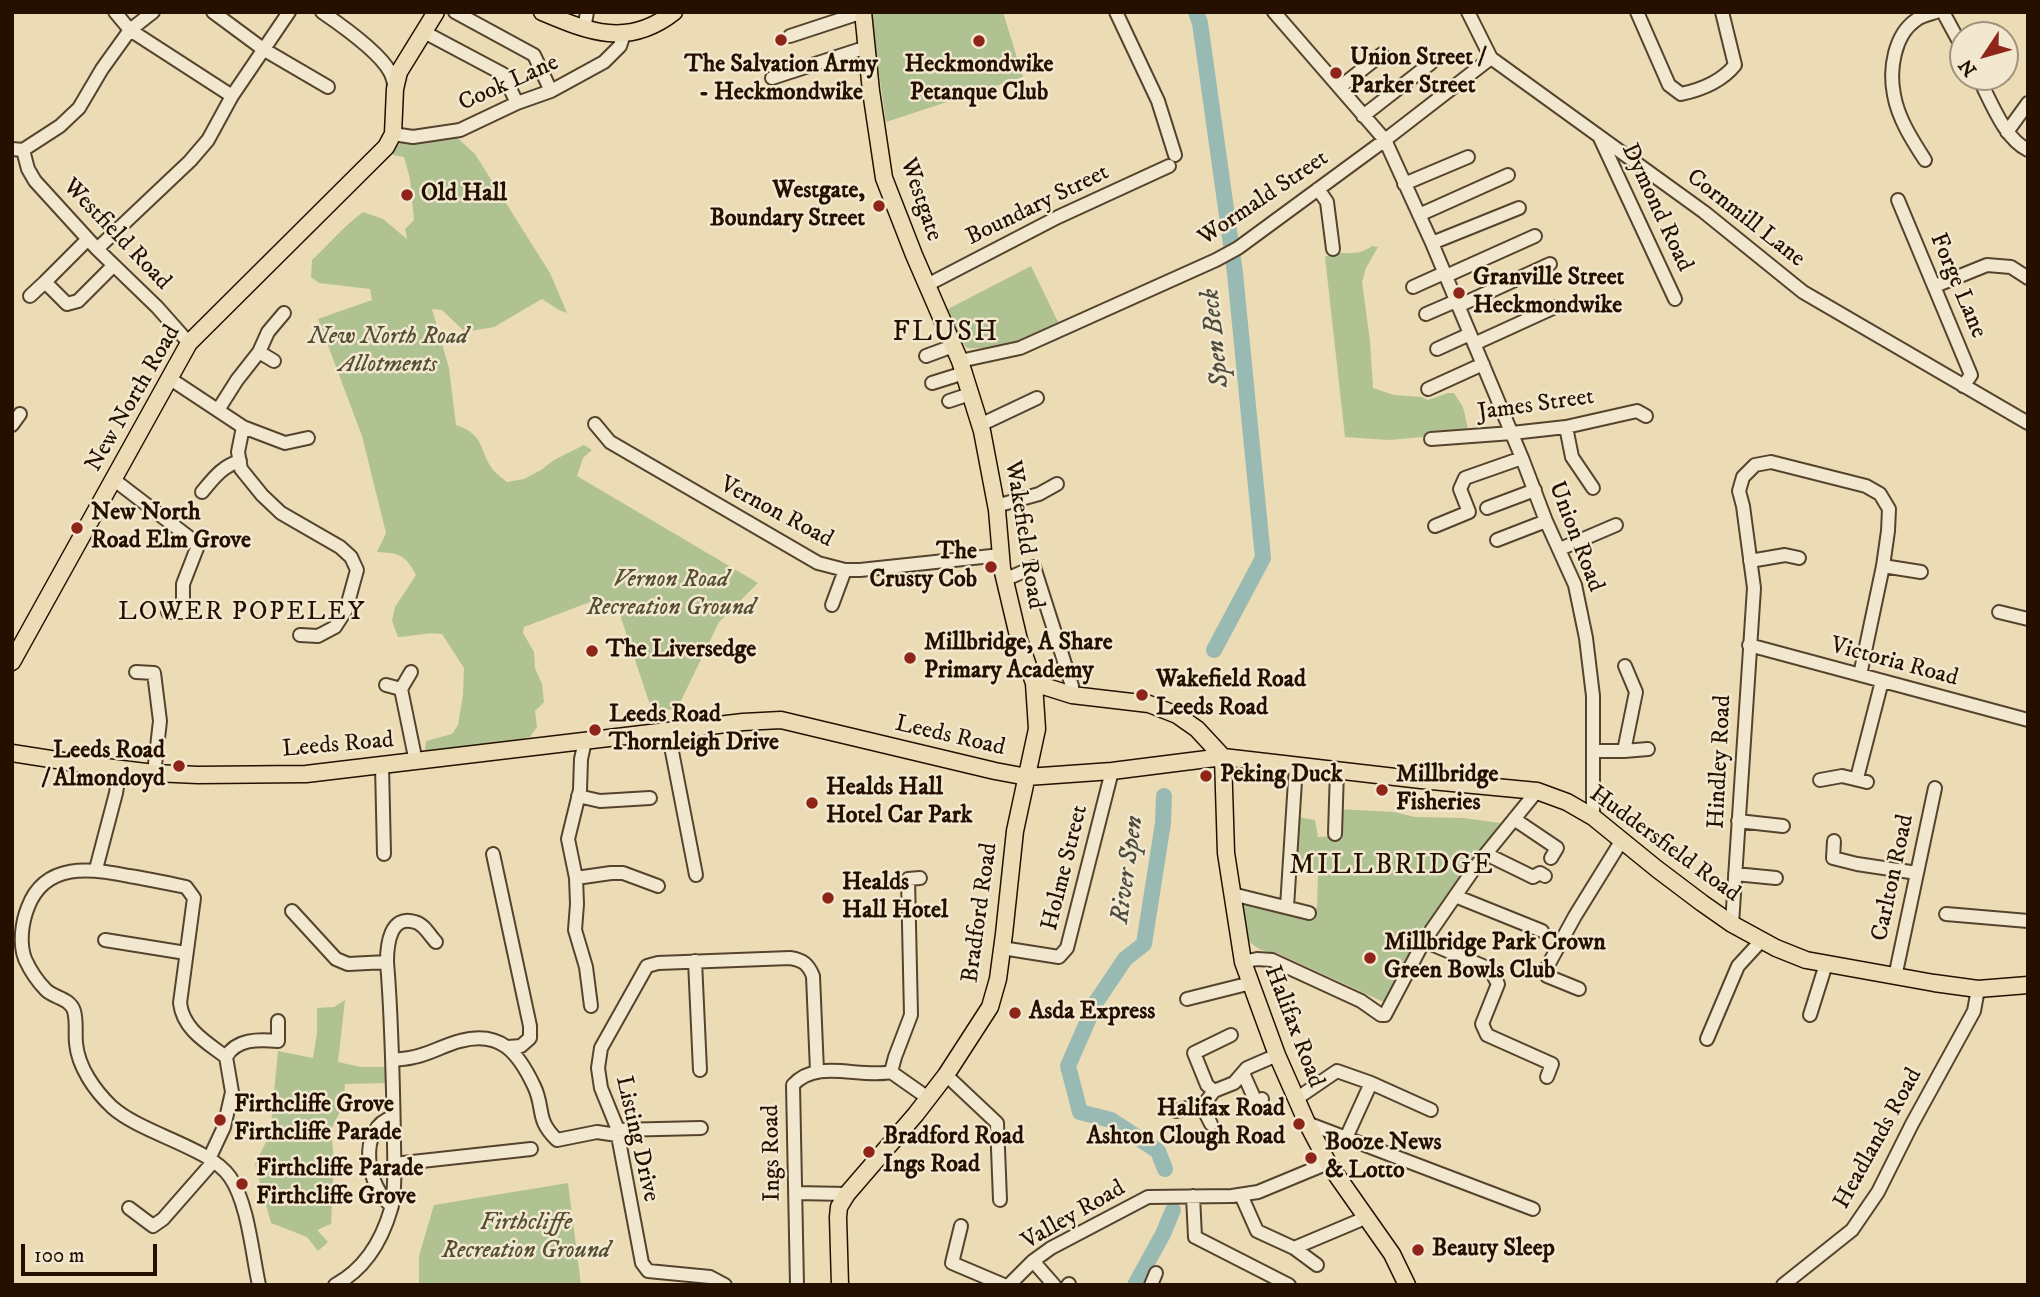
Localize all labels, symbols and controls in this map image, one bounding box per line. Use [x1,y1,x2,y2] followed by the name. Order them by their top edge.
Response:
[1949,21,2019,91] north arrow
[773,32,789,48] marker: The Salvation Army - Heckmondwike
[971,33,987,49] marker: Heckmondwike Petanque Club
[1350,45,1485,101] place label: Union Street / Parker Street
[455,49,563,119] street label: Cook Lane
[684,52,878,108] place label: The Salvation Army - Heckmondwike
[904,52,1054,108] place label: Heckmondwike Petanque Club
[1954,54,1982,81] text: N
[1328,65,1344,81] marker: Union Street / Parker Street
[1614,139,1698,277] street label: Dymond Road
[1194,145,1334,253] street label: Wormald Street
[892,155,948,245] street label: Westgate
[962,159,1114,253] street label: Boundary Street
[1680,164,1810,274] street label: Cornmill Lane
[56,173,176,297] street label: Westfield Road
[710,178,865,234] place label: Westgate, Boundary Street
[421,181,507,209] place label: Old Hall
[399,187,415,203] marker: Old Hall
[871,198,887,214] marker: Westgate, Boundary Street
[1922,229,1992,343] street label: Forge Lane
[1473,265,1624,321] place label: Granville Street Heckmondwike
[1451,285,1467,301] marker: Granville Street Heckmondwike
[1196,287,1238,389] water label: Spen Beck
[893,317,999,351] district label: FLUSH
[80,321,188,477] street label: New North Road
[308,324,468,380] park label: New North Road Allotments
[1476,384,1596,428] street label: James Street
[997,459,1049,611] street label: Wakefield Road
[714,471,838,555] street label: Vernon Road
[1541,478,1609,596] street label: Union Road
[91,500,251,556] place label: New North Road Elm Grove
[69,520,85,536] marker: New North Road Elm Grove
[870,539,977,595] place label: The Crusty Cob
[983,559,999,575] marker: The Crusty Cob
[587,567,755,623] park label: Vernon Road Recreation Ground
[120,598,364,630] district label: LOWER POPELEY
[924,630,1113,686] place label: Millbridge, A Share Primary Academy
[1827,632,1961,694] street label: Victoria Road
[606,637,756,665] place label: The Liversedge
[584,643,600,659] marker: The Liversedge
[902,650,918,666] marker: Millbridge, A Share Primary Academy
[1156,667,1306,723] place label: Wakefield Road Leeds Road
[1134,687,1150,703] marker: Wakefield Road Leeds Road
[1703,694,1739,830] street label: Hindley Road
[609,702,779,758] place label: Leeds Road Thornleigh Drive
[892,710,1008,764] street label: Leeds Road
[587,722,603,738] marker: Leeds Road Thornleigh Drive
[281,727,395,765] street label: Leeds Road
[42,738,165,794] place label: Leeds Road / Almondoyd
[171,758,187,774] marker: Leeds Road / Almondoyd
[1220,762,1343,790] place label: Peking Duck
[1396,762,1498,818] place label: Millbridge Fisheries
[1198,768,1214,784] marker: Peking Duck
[826,775,972,831] place label: Healds Hall Hotel Car Park
[1583,781,1745,909] street label: Huddersfield Road
[1374,782,1390,798] marker: Millbridge Fisheries
[804,795,820,811] marker: Healds Hall Hotel Car Park
[1037,802,1095,934] street label: Holme Street
[1867,812,1921,944] street label: Carlton Road
[1106,814,1152,926] water label: River Spen
[957,841,1005,985] street label: Bradford Road
[1291,850,1493,884] district label: MILLBRIDGE
[842,870,948,926] place label: Healds Hall Hotel
[820,890,836,906] marker: Healds Hall Hotel
[1384,930,1606,986] place label: Millbridge Park Crown Green Bowls Club
[1362,950,1378,966] marker: Millbridge Park Crown Green Bowls Club
[1257,962,1329,1092] street label: Halifax Road
[1029,999,1155,1027] place label: Asda Express
[1007,1005,1023,1021] marker: Asda Express
[1828,1064,1930,1214] street label: Headlands Road
[608,1073,664,1205] street label: Listing Drive
[234,1092,401,1148] place label: Firthcliffe Grove Firthcliffe Parade
[1087,1096,1285,1152] place label: Halifax Road Ashton Clough Road
[758,1104,788,1202] street label: Ings Road
[212,1112,228,1128] marker: Firthcliffe Grove Firthcliffe Parade
[1291,1116,1307,1132] marker: Halifax Road Ashton Clough Road
[883,1124,1024,1180] place label: Bradford Road Ings Road
[1325,1130,1442,1186] place label: Booze News & Lotto
[861,1144,877,1160] marker: Bradford Road Ings Road
[1303,1150,1319,1166] marker: Booze News & Lotto
[256,1156,423,1212] place label: Firthcliffe Parade Firthcliffe Grove
[1017,1175,1131,1257] street label: Valley Road
[234,1176,250,1192] marker: Firthcliffe Parade Firthcliffe Grove
[442,1210,610,1266] park label: Firthcliffe Recreation Ground
[24,1230,161,1274] scale bar
[1432,1236,1555,1264] place label: Beauty Sleep
[1410,1242,1426,1258] marker: Beauty Sleep
[34,1243,85,1269] text: 100 m

